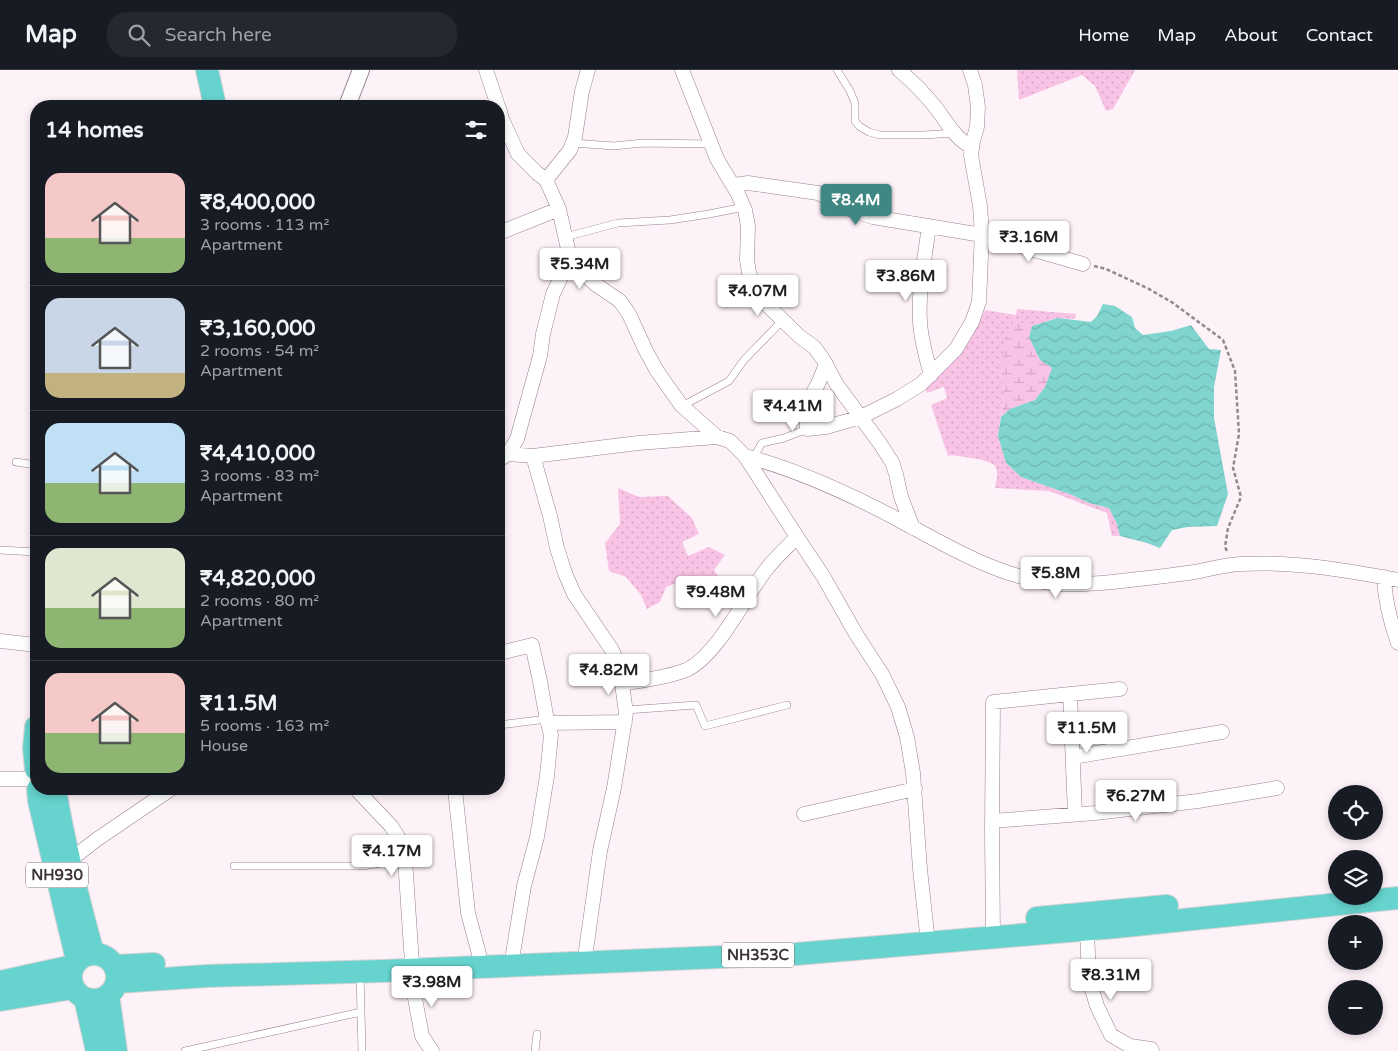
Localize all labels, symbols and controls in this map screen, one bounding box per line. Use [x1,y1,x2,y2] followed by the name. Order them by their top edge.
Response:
[107,12,457,57] search box
[25,20,77,49] text: Map
[125,21,153,49] icon: search
[165,24,272,46] text: Search here
[1078,24,1129,46] text: Home
[1157,24,1196,46] text: Map
[1224,24,1278,46] text: About
[1306,24,1373,46] text: Contact
[462,116,490,144] icon: filters
[45,118,144,143] text: 14 homes
[821,184,891,226] pin: ₹8.4M
[200,190,315,215] text: ₹8,400,000
[832,190,880,210] text: ₹8.4M
[85,193,145,253] icon: home
[200,215,329,235] text: 3 rooms · 113 m²
[988,220,1070,263] pin: ₹3.16M
[999,227,1059,247] text: ₹3.16M
[200,235,283,255] text: Apartment
[539,248,621,290] pin: ₹5.34M
[551,254,609,274] text: ₹5.34M
[865,260,947,302] pin: ₹3.86M
[876,266,936,286] text: ₹3.86M
[717,274,799,317] pin: ₹4.07M
[728,281,788,301] text: ₹4.07M
[200,316,316,341] text: ₹3,160,000
[85,318,145,378] icon: home
[200,341,319,361] text: 2 rooms · 54 m²
[200,361,283,381] text: Apartment
[752,390,834,432] pin: ₹4.41M
[764,396,822,416] text: ₹4.41M
[200,441,315,466] text: ₹4,410,000
[85,443,145,503] icon: home
[200,466,319,486] text: 3 rooms · 83 m²
[200,486,283,506] text: Apartment
[1021,556,1091,599] pin: ₹5.8M
[1032,563,1080,583] text: ₹5.8M
[200,566,315,591] text: ₹4,820,000
[85,568,145,628] icon: home
[675,576,757,618] pin: ₹9.48M
[687,582,745,602] text: ₹9.48M
[200,591,319,611] text: 2 rooms · 80 m²
[200,611,283,631] text: Apartment
[568,654,650,696] pin: ₹4.82M
[579,660,639,680] text: ₹4.82M
[200,691,278,716] text: ₹11.5M
[85,693,145,753] icon: home
[1046,712,1128,754] pin: ₹11.5M
[200,716,329,736] text: 5 rooms · 163 m²
[1057,718,1117,738] text: ₹11.5M
[200,736,248,756] text: House
[1095,780,1177,822] pin: ₹6.27M
[1328,785,1383,1035] map controls
[1328,785,1383,840] button: locate
[1106,786,1166,806] text: ₹6.27M
[351,834,433,877] pin: ₹4.17M
[362,841,422,861] text: ₹4.17M
[1328,850,1383,905] button: layers
[26,862,88,888] road number: NH930
[1328,915,1383,970] button: +
[722,942,794,968] road number: NH353C
[1070,958,1152,1001] pin: ₹8.31M
[1081,965,1141,985] text: ₹8.31M
[391,966,473,1008] pin: ₹3.98M
[402,972,462,992] text: ₹3.98M
[1328,980,1383,1035] button: −

